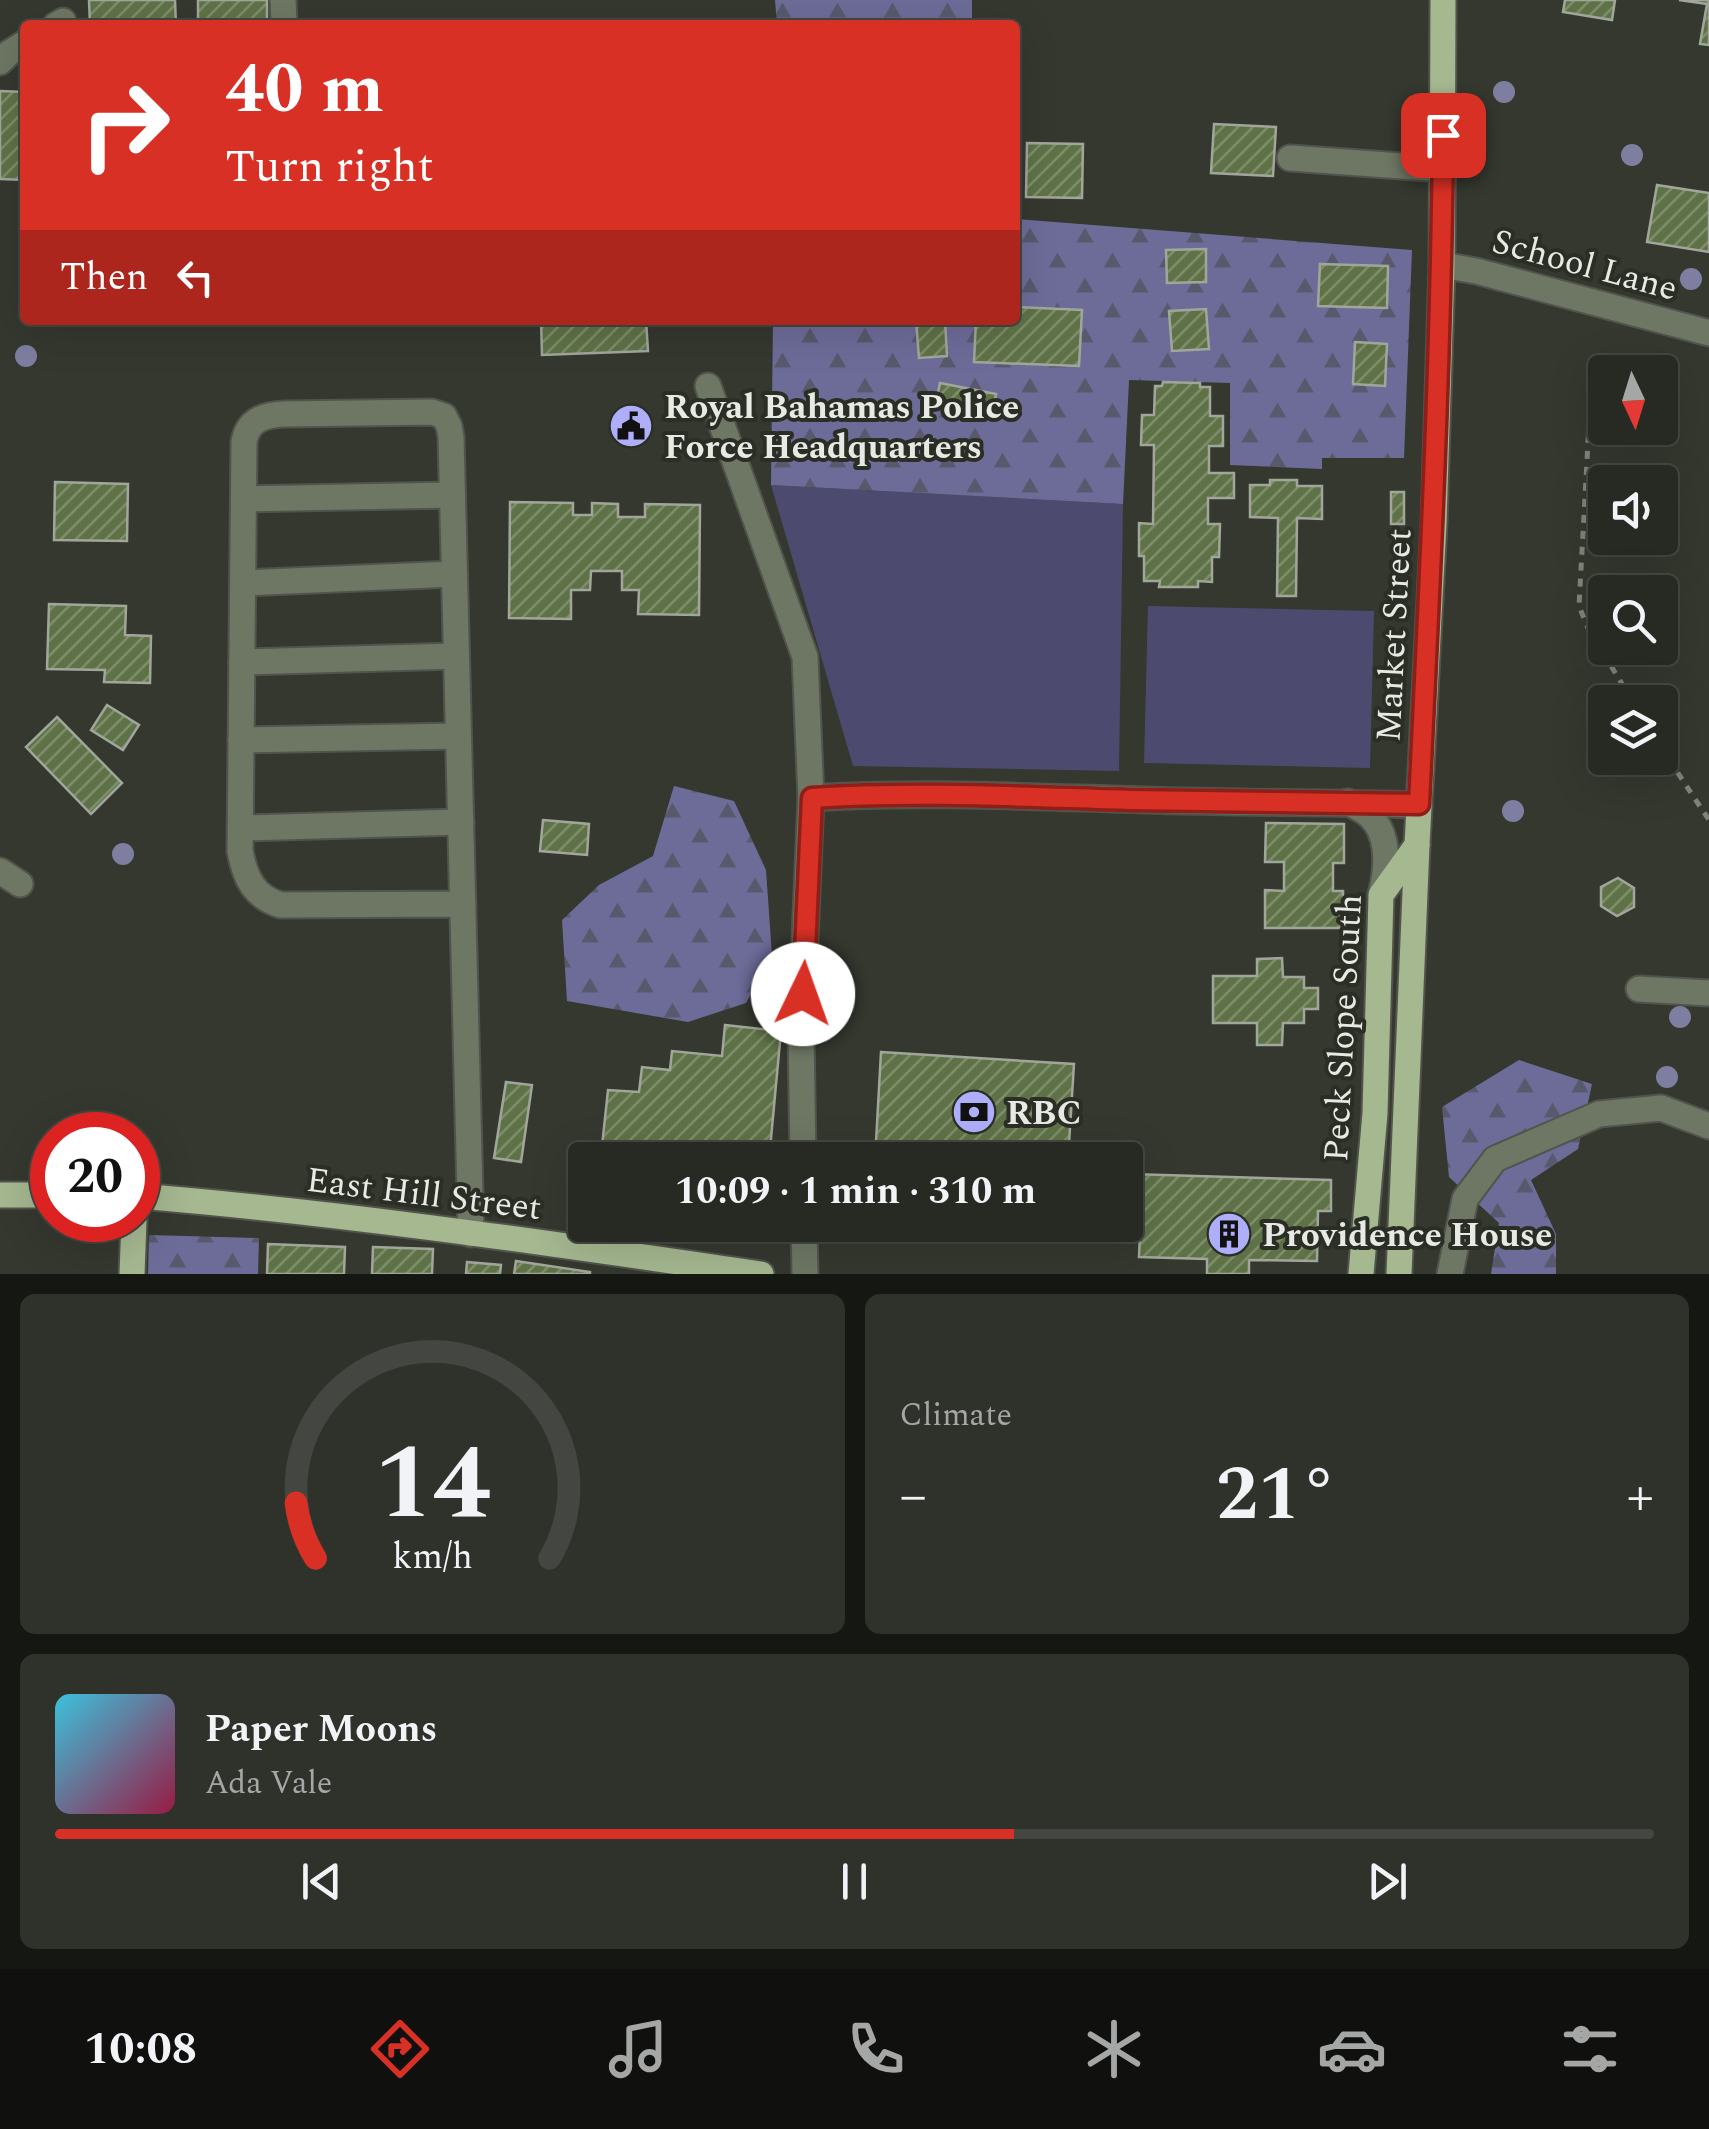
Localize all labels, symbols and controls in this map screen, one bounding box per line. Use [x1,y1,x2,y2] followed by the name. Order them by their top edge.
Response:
[225,37,384,143] text: 40 m
[60,60,190,190] icon: right
[1401,93,1486,178] pin
[1416,108,1471,163] icon: arrive
[225,133,434,202] text: Turn right
[1486,215,1683,316] street label: School Lane
[60,249,148,307] text: Then
[168,250,223,305] icon: left
[1588,355,1678,445] north arrow
[1588,355,1678,775] map controls
[664,381,1019,474] place label: Royal Bahamas Police Force Headquarters
[608,403,654,449] public building icon: Royal Bahamas Police Force Headquarters
[1588,465,1678,555] button: sound
[1362,527,1427,743] street label: Market Street
[1588,575,1678,665] button: search
[1588,685,1678,775] button: layers
[1310,893,1377,1163] street label: Peck Slope South
[751,942,855,1046] position arrow
[1006,1087,1082,1140] place label: RBC
[951,1089,997,1135] bank icon: RBC
[30,1112,160,1242] speed limit sign: 20
[303,1154,544,1235] street label: East Hill Street
[675,1163,1036,1221] text: 10:09 · 1 min · 310 m
[1262,1209,1552,1262] place label: Providence House
[1206,1211,1252,1257] building icon: Providence House
[900,1391,1012,1440] text: Climate
[374,1406,491,1564] text: 14
[1216,1439,1338,1553] text: 21°
[900,1455,927,1538] text: −
[1626,1455,1654,1538] text: +
[392,1530,472,1585] text: km/h
[205,1701,437,1759] text: Paper Moons
[205,1759,332,1808] text: Ada Vale
[294,1854,349,1909] icon: previous
[827,1854,882,1909] icon: pause
[1360,1854,1415,1909] icon: next
[365,2014,435,2084] icon: directions
[603,2014,673,2084] icon: music
[841,2014,911,2084] icon: phone
[1079,2014,1149,2084] icon: climate
[1317,2014,1387,2084] icon: car
[1555,2014,1625,2084] icon: filters
[84,2015,197,2084] text: 10:08

